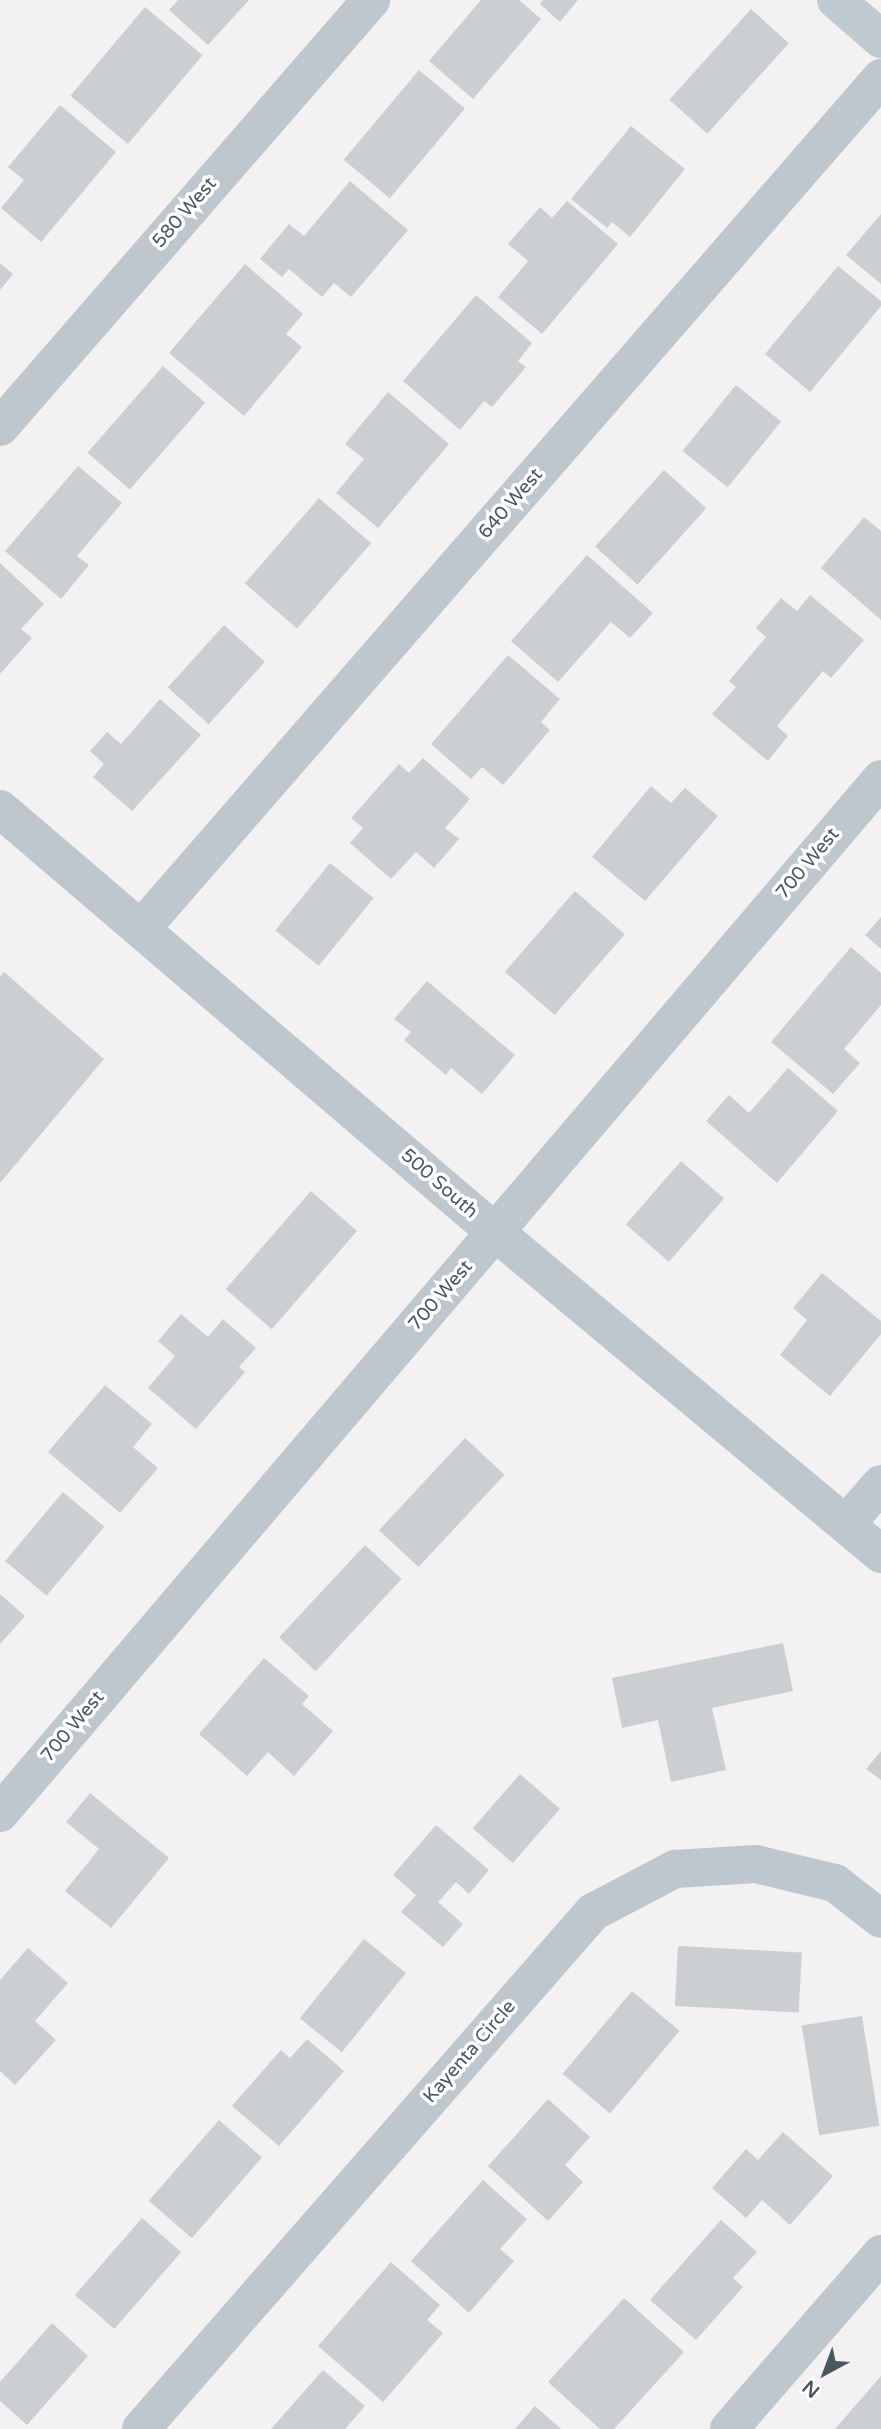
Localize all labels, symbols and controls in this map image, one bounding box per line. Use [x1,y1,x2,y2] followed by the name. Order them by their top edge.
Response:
[148,173,222,253] street label: 580 West
[474,464,548,544] street label: 640 West
[772,824,844,904] street label: 700 West
[396,1144,482,1224] street label: 500 South
[404,1256,478,1336] street label: 700 West
[37,1687,109,1767] street label: 700 West
[419,1996,521,2108] street label: Kayenta Circle
[790,2338,860,2408] north arrow
[798,2376,824,2402] text: N

